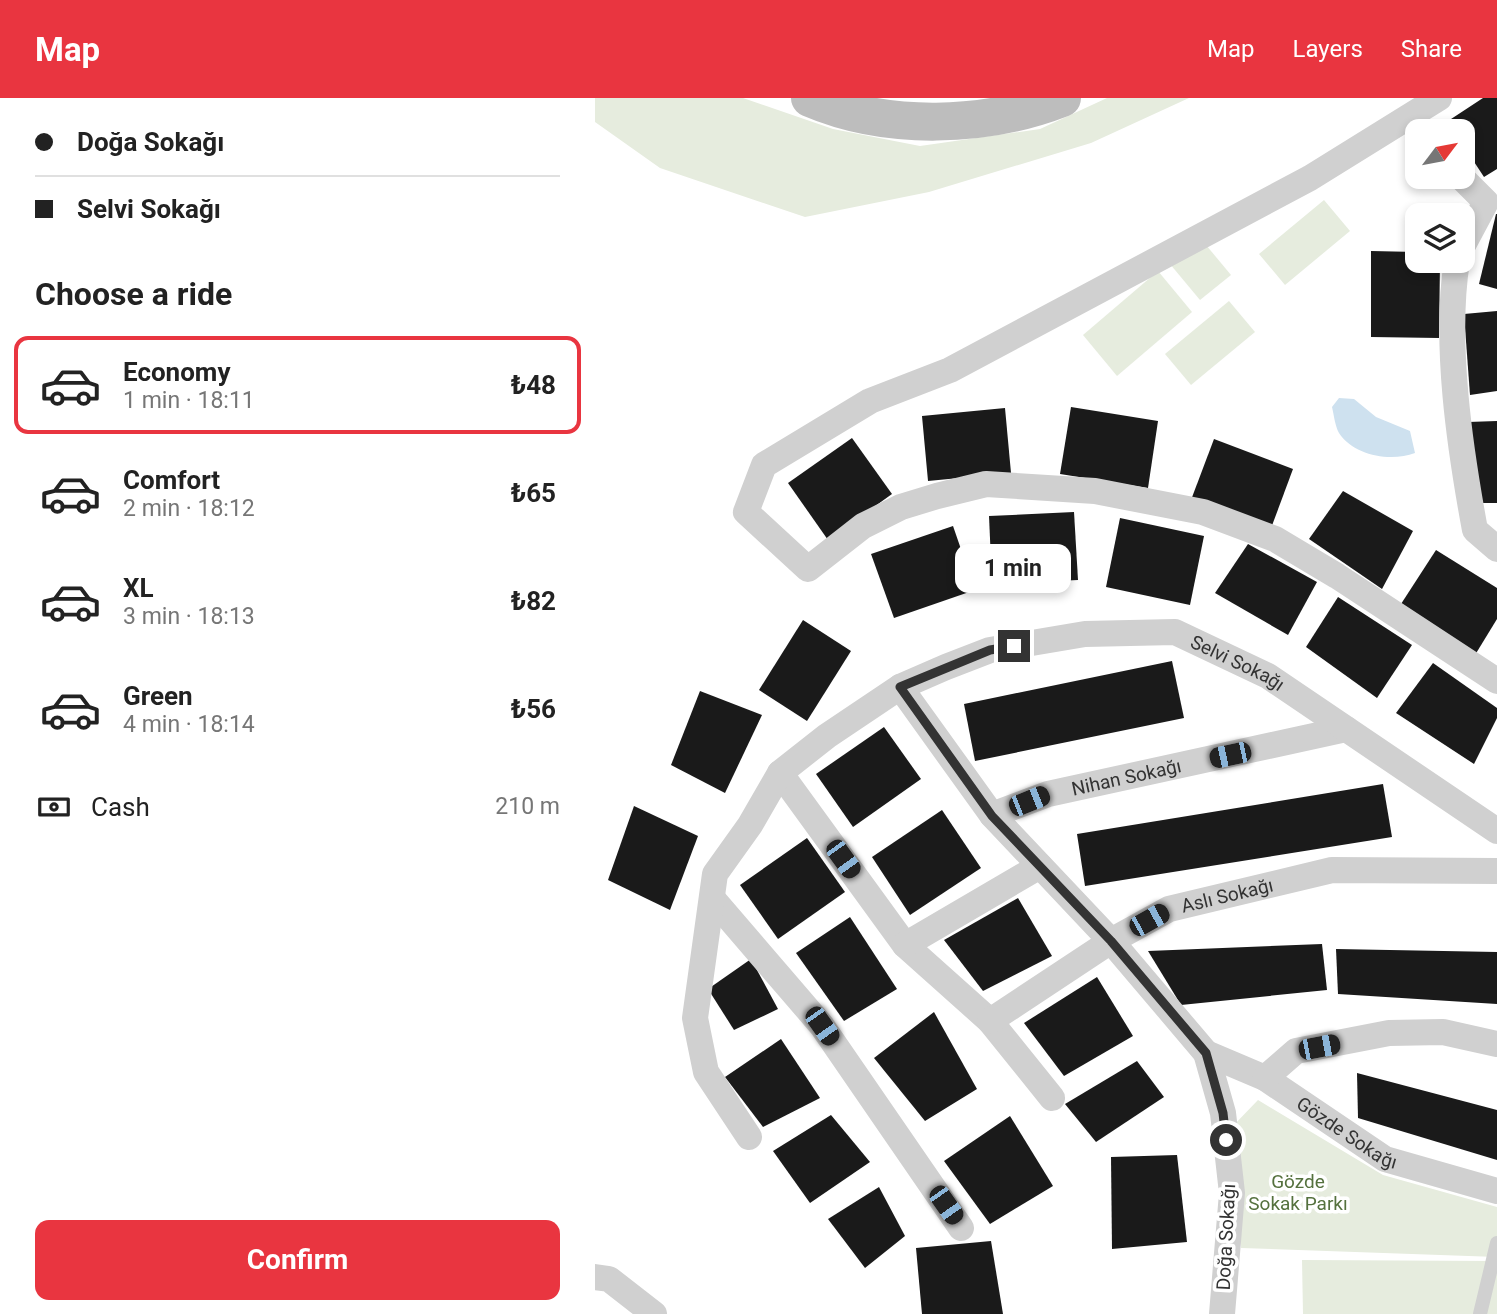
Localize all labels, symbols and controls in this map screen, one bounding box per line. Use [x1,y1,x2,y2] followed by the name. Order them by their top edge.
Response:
[35,30,100,69] text: Map
[1207,35,1255,63] text: Map
[1293,35,1363,63] text: Layers
[1401,35,1462,63] text: Share
[1405,119,1475,189] north arrow
[1405,119,1475,273] map controls
[77,127,224,157] text: Doğa Sokağı
[77,194,221,224] text: Selvi Sokağı
[1405,203,1475,273] button: layers
[35,275,232,313] text: Choose a ride
[39,354,102,417] icon: car
[123,357,230,387] text: Economy
[511,370,556,400] text: ₺48
[123,387,255,414] text: 1 min · 18:11
[39,462,102,525] icon: car
[123,465,220,495] text: Comfort
[511,478,556,508] text: ₺65
[123,495,255,522] text: 2 min · 18:12
[956,545,1072,594] callout: 1 min
[984,555,1042,582] text: 1 min
[39,570,102,633] icon: car
[123,573,154,603] text: XL
[511,586,556,616] text: ₺82
[123,603,255,630] text: 3 min · 18:13
[998,630,1030,662] route end
[1187,630,1289,696] street label: Selvi Sokağı
[39,678,102,741] icon: car
[123,681,193,711] text: Green
[511,694,556,724] text: ₺56
[123,711,255,738] text: 4 min · 18:14
[1208,740,1253,770] car
[1069,754,1183,800] street label: Nihan Sokağı
[1006,783,1053,819] car
[35,788,73,826] icon: cash
[91,792,150,822] text: Cash
[495,793,560,820] text: 210 m
[823,836,864,882] car
[1179,873,1275,917] street label: Aslı Sokağı
[1126,901,1173,939] car
[802,1003,843,1049] car
[1297,1033,1342,1061] car
[1293,1091,1400,1173] street label: Gözde Sokağı
[1210,1124,1242,1156] route start
[1248,1170,1348,1215] park label: Gözde Sokak Parkı
[926,1182,967,1228] car
[1212,1183,1240,1291] street label: Doğa Sokağı
[35,1220,560,1300] button: Confirm

